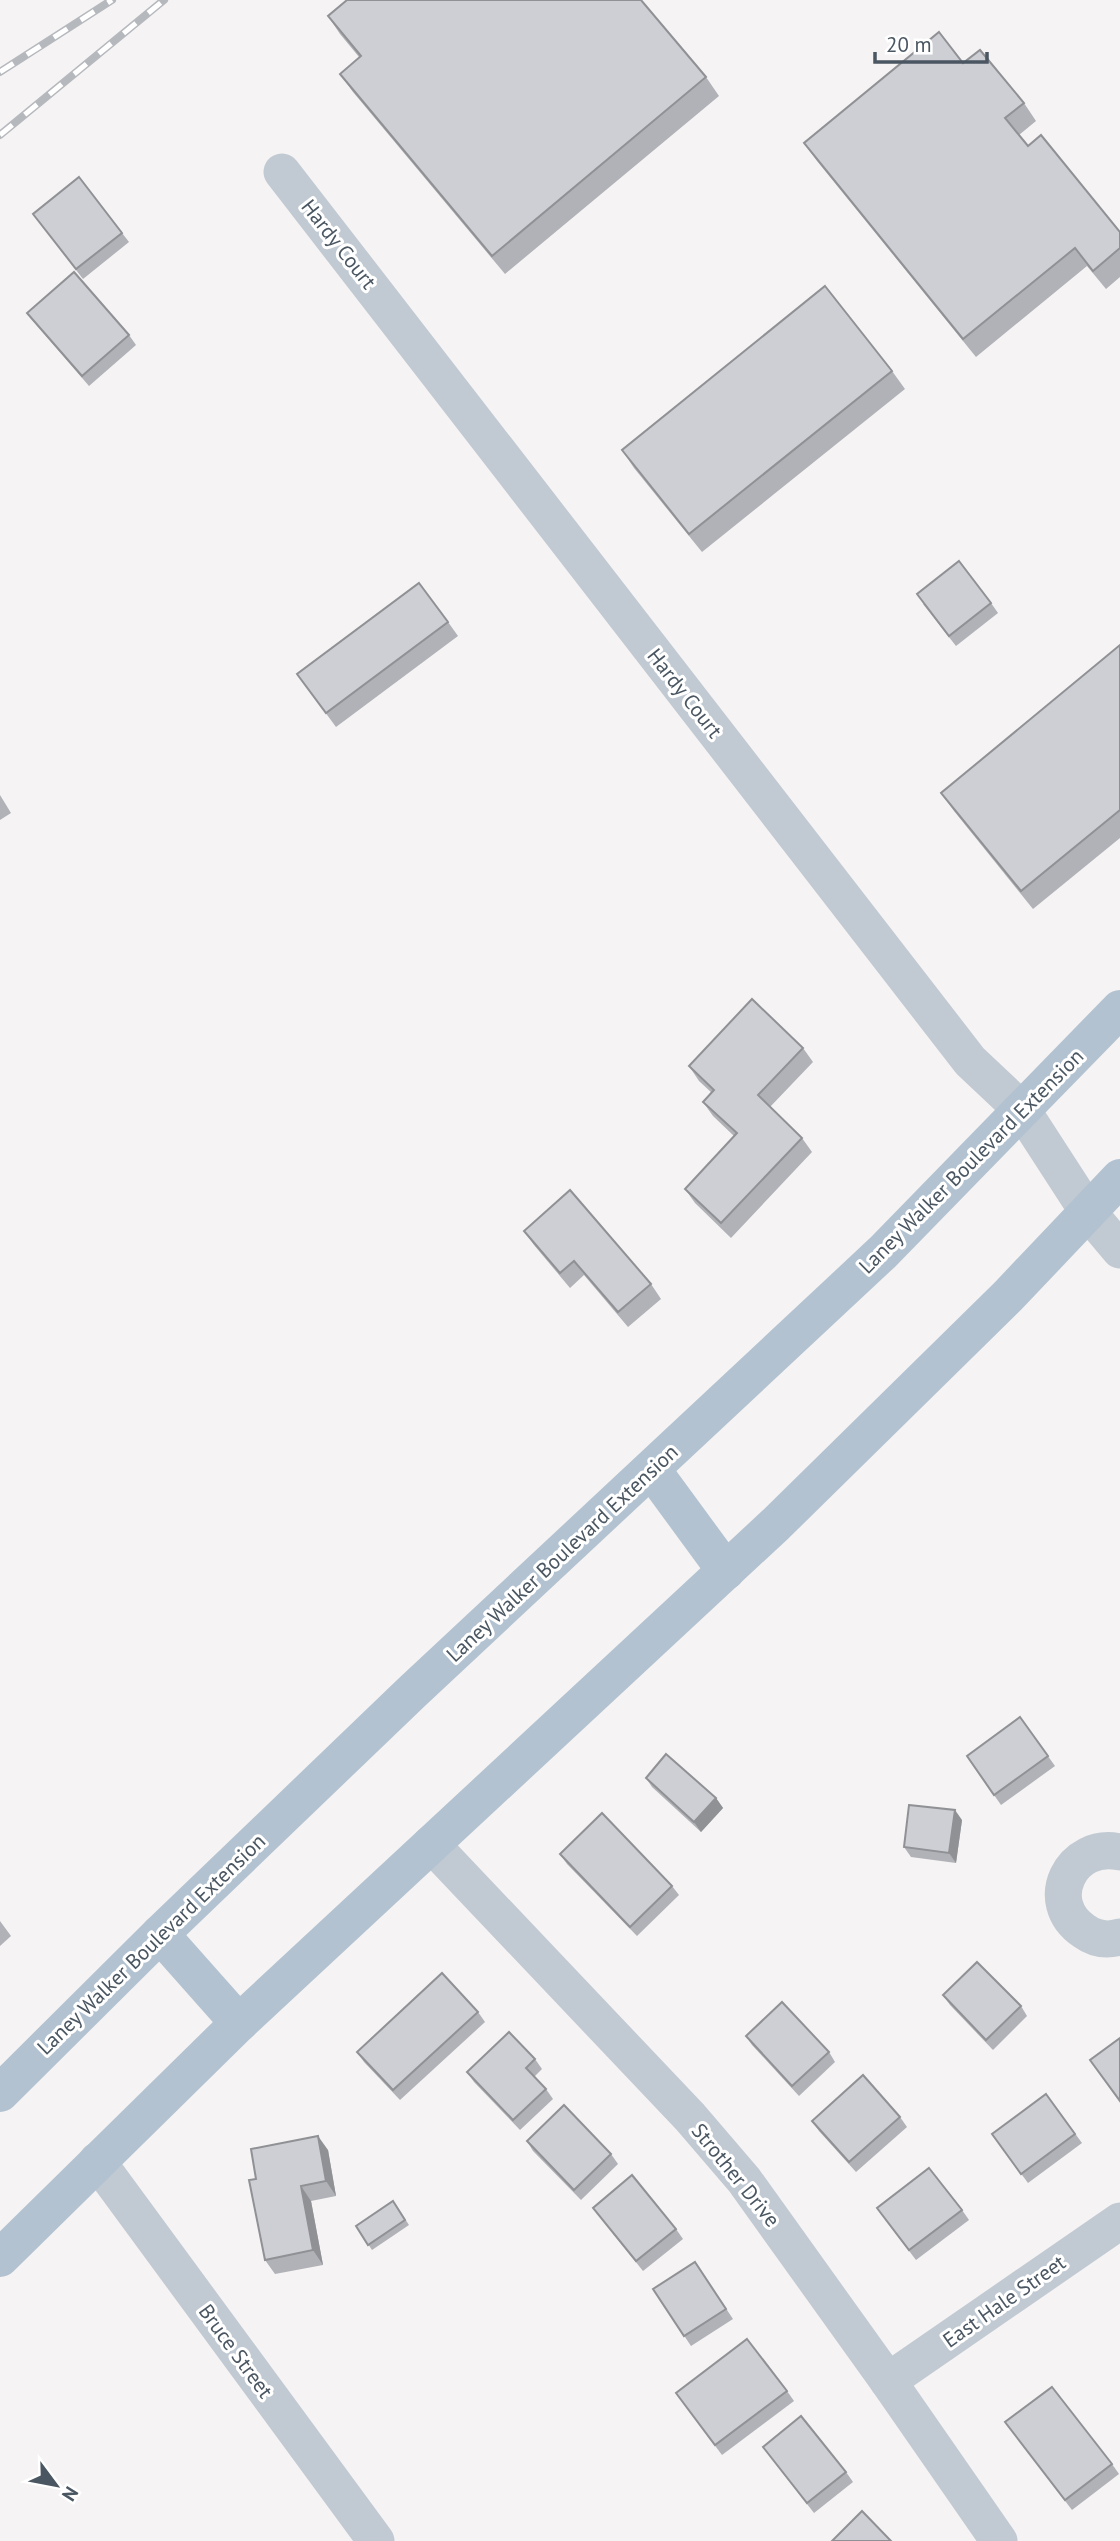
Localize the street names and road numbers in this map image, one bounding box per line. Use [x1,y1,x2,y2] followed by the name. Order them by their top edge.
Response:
[296,194,382,294] street label: Hardy Court
[642,643,728,743] street label: Hardy Court
[853,1043,1089,1279] street label: Laney Walker Boulevard Extension
[440,1438,684,1668] street label: Laney Walker Boulevard Extension
[31,1828,271,2060] street label: Laney Walker Boulevard Extension
[686,2118,786,2232] street label: Strother Drive
[937,2249,1071,2353] street label: East Hale Street
[193,2299,279,2403] street label: Bruce Street

